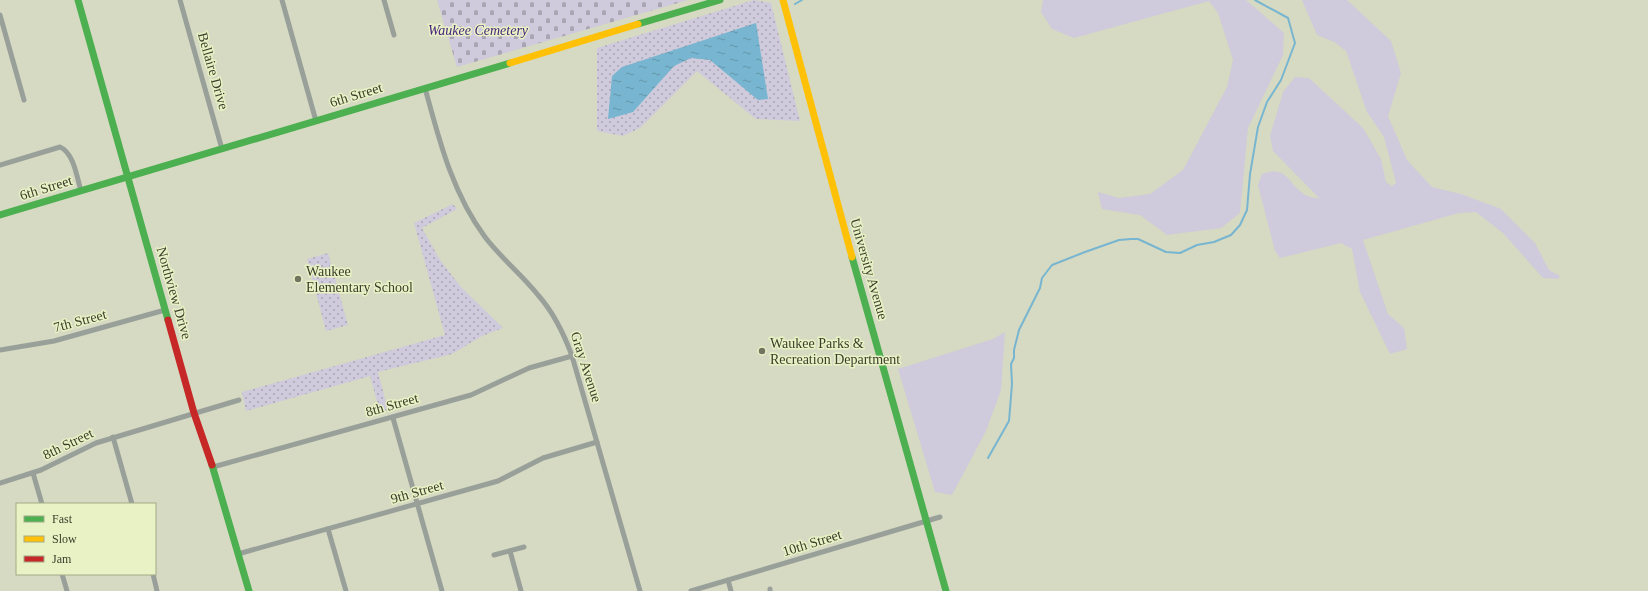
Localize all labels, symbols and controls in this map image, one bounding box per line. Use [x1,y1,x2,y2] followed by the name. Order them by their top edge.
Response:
[428,23,529,38] park label: Waukee Cemetery
[195,31,231,111] street label: Bellaire Drive
[328,80,384,110] street label: 6th Street
[18,173,74,203] street label: 6th Street
[847,217,891,321] street label: University Avenue
[154,245,194,341] street label: Northview Drive
[306,264,413,295] place label: Waukee Elementary School
[293,274,303,284] marker: Waukee Elementary School
[52,307,108,335] street label: 7th Street
[568,330,604,404] street label: Gray Avenue
[770,336,900,367] place label: Waukee Parks & Recreation Department
[757,346,767,356] marker: Waukee Parks & Recreation Department
[364,390,420,420] street label: 8th Street
[40,425,96,463] street label: 8th Street
[389,477,445,507] street label: 9th Street
[16,503,156,575] legend
[52,512,73,526] text: Fast
[781,527,843,559] street label: 10th Street
[52,532,77,546] text: Slow
[52,552,72,566] text: Jam

